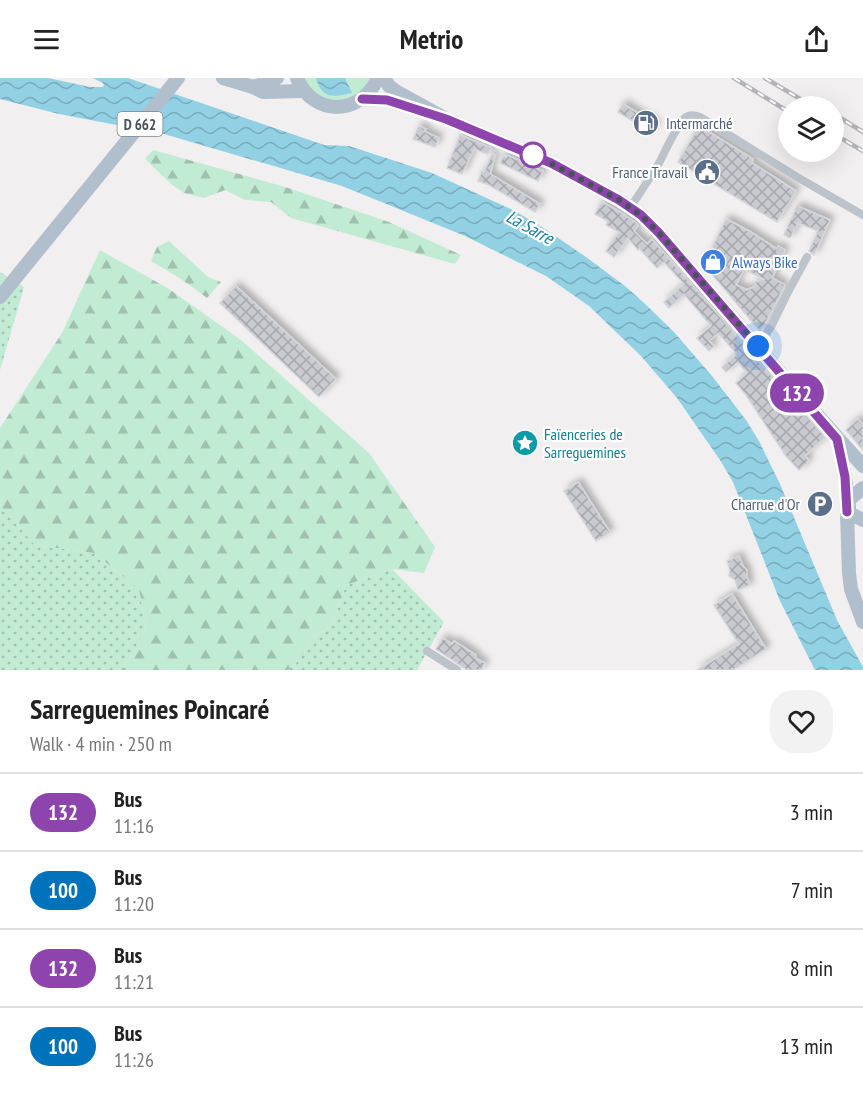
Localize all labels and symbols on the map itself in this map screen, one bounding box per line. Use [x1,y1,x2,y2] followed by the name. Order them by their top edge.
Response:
[631,108,661,138] fuel station icon: Intermarché
[118,112,162,136] road number: D 662
[666,113,733,133] place label: Intermarché
[520,142,546,168] unlabelled marker
[692,157,722,187] public building icon: France Travail
[612,162,688,182] place label: France Travail
[502,205,559,250] water label: La Sarre
[698,247,728,277] shop icon: Always Bike
[732,252,798,272] place label: Always Bike
[743,331,773,361] your location
[762,374,832,412] line badge: 132
[544,424,626,462] place label: Faïenceries de Sarreguemines
[510,428,540,458] place icon: Faïenceries de Sarreguemines
[805,489,835,519] parking icon: Charrue d'Or
[731,494,801,514] place label: Charrue d'Or

